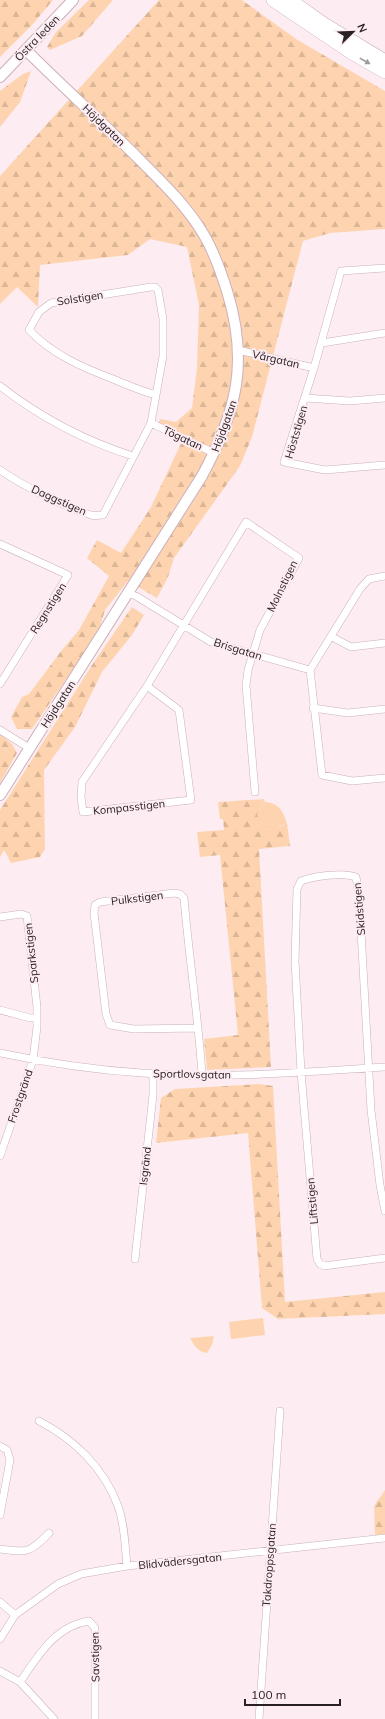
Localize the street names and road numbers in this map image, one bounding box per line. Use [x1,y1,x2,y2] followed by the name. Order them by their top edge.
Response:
[12,12,62,64] street label: Östra leden
[80,101,128,149] street label: Höjdgatan
[56,287,104,309] street label: Solstigen
[251,347,301,371] street label: Vårgatan
[208,398,240,454] street label: Höjdgatan
[282,404,310,460] street label: Höststigen
[161,423,205,453] street label: Tögatan
[29,482,89,518] street label: Daggstigen
[263,558,301,614] street label: Molnstigen
[27,580,69,636] street label: Regnstigen
[212,635,264,663] street label: Brisgatan
[37,678,79,730] street label: Höjdgatan
[92,796,166,818] street label: Kompasstigen
[350,882,368,936] street label: Skidstigen
[110,888,164,908] street label: Pulkstigen
[21,922,41,984] street label: Sparkstigen
[153,1066,231,1082] street label: Sportlovsgatan
[4,1067,36,1125] street label: Frostgränd
[136,1146,154,1186] street label: Isgränd
[303,1177,321,1225] street label: Liftstigen
[259,1523,279,1607] street label: Takdroppsgatan
[138,1550,222,1572] street label: Blidvädersgatan
[88,1632,102,1682] street label: Savstigen

